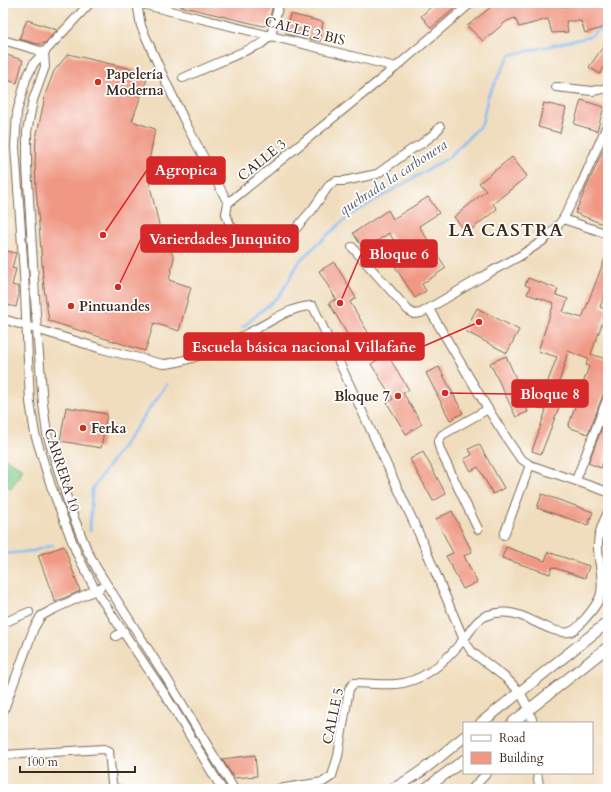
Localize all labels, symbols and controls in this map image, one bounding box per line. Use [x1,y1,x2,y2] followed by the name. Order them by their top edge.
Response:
[263,12,347,50] street label: CALLE 2 BIS
[106,65,164,100] place label: Papelería Moderna
[93,77,103,87] marker: Papelería Moderna
[335,134,451,219] water label: quebrada la carbonera
[234,135,290,185] street label: CALLE 3
[147,157,225,184] callout: Agropica
[155,160,218,180] text: Agropica
[448,218,564,243] district label: LA CASTRA
[141,225,298,252] callout: Varierdades Junquito
[149,229,291,249] text: Varierdades Junquito
[361,240,437,267] callout: Bloque 6
[369,244,429,264] text: Bloque 6
[79,297,150,316] place label: Pintuandes
[66,301,76,311] marker: Pintuandes
[184,333,424,360] callout: Escuela básica nacional Villafañe
[192,337,416,357] text: Escuela básica nacional Villafañe
[512,380,588,407] callout: Bloque 8
[520,384,580,404] text: Bloque 8
[334,387,390,406] place label: Bloque 7
[393,391,403,401] marker: Bloque 7
[91,419,127,438] place label: Ferka
[78,423,88,433] marker: Ferka
[40,426,84,514] street label: CARRERA 10
[318,686,348,746] street label: CALLE 5
[463,722,593,774] legend
[499,730,526,746] text: Road
[20,748,135,774] scale bar
[499,750,544,766] text: Building
[26,754,59,770] text: 100 m

